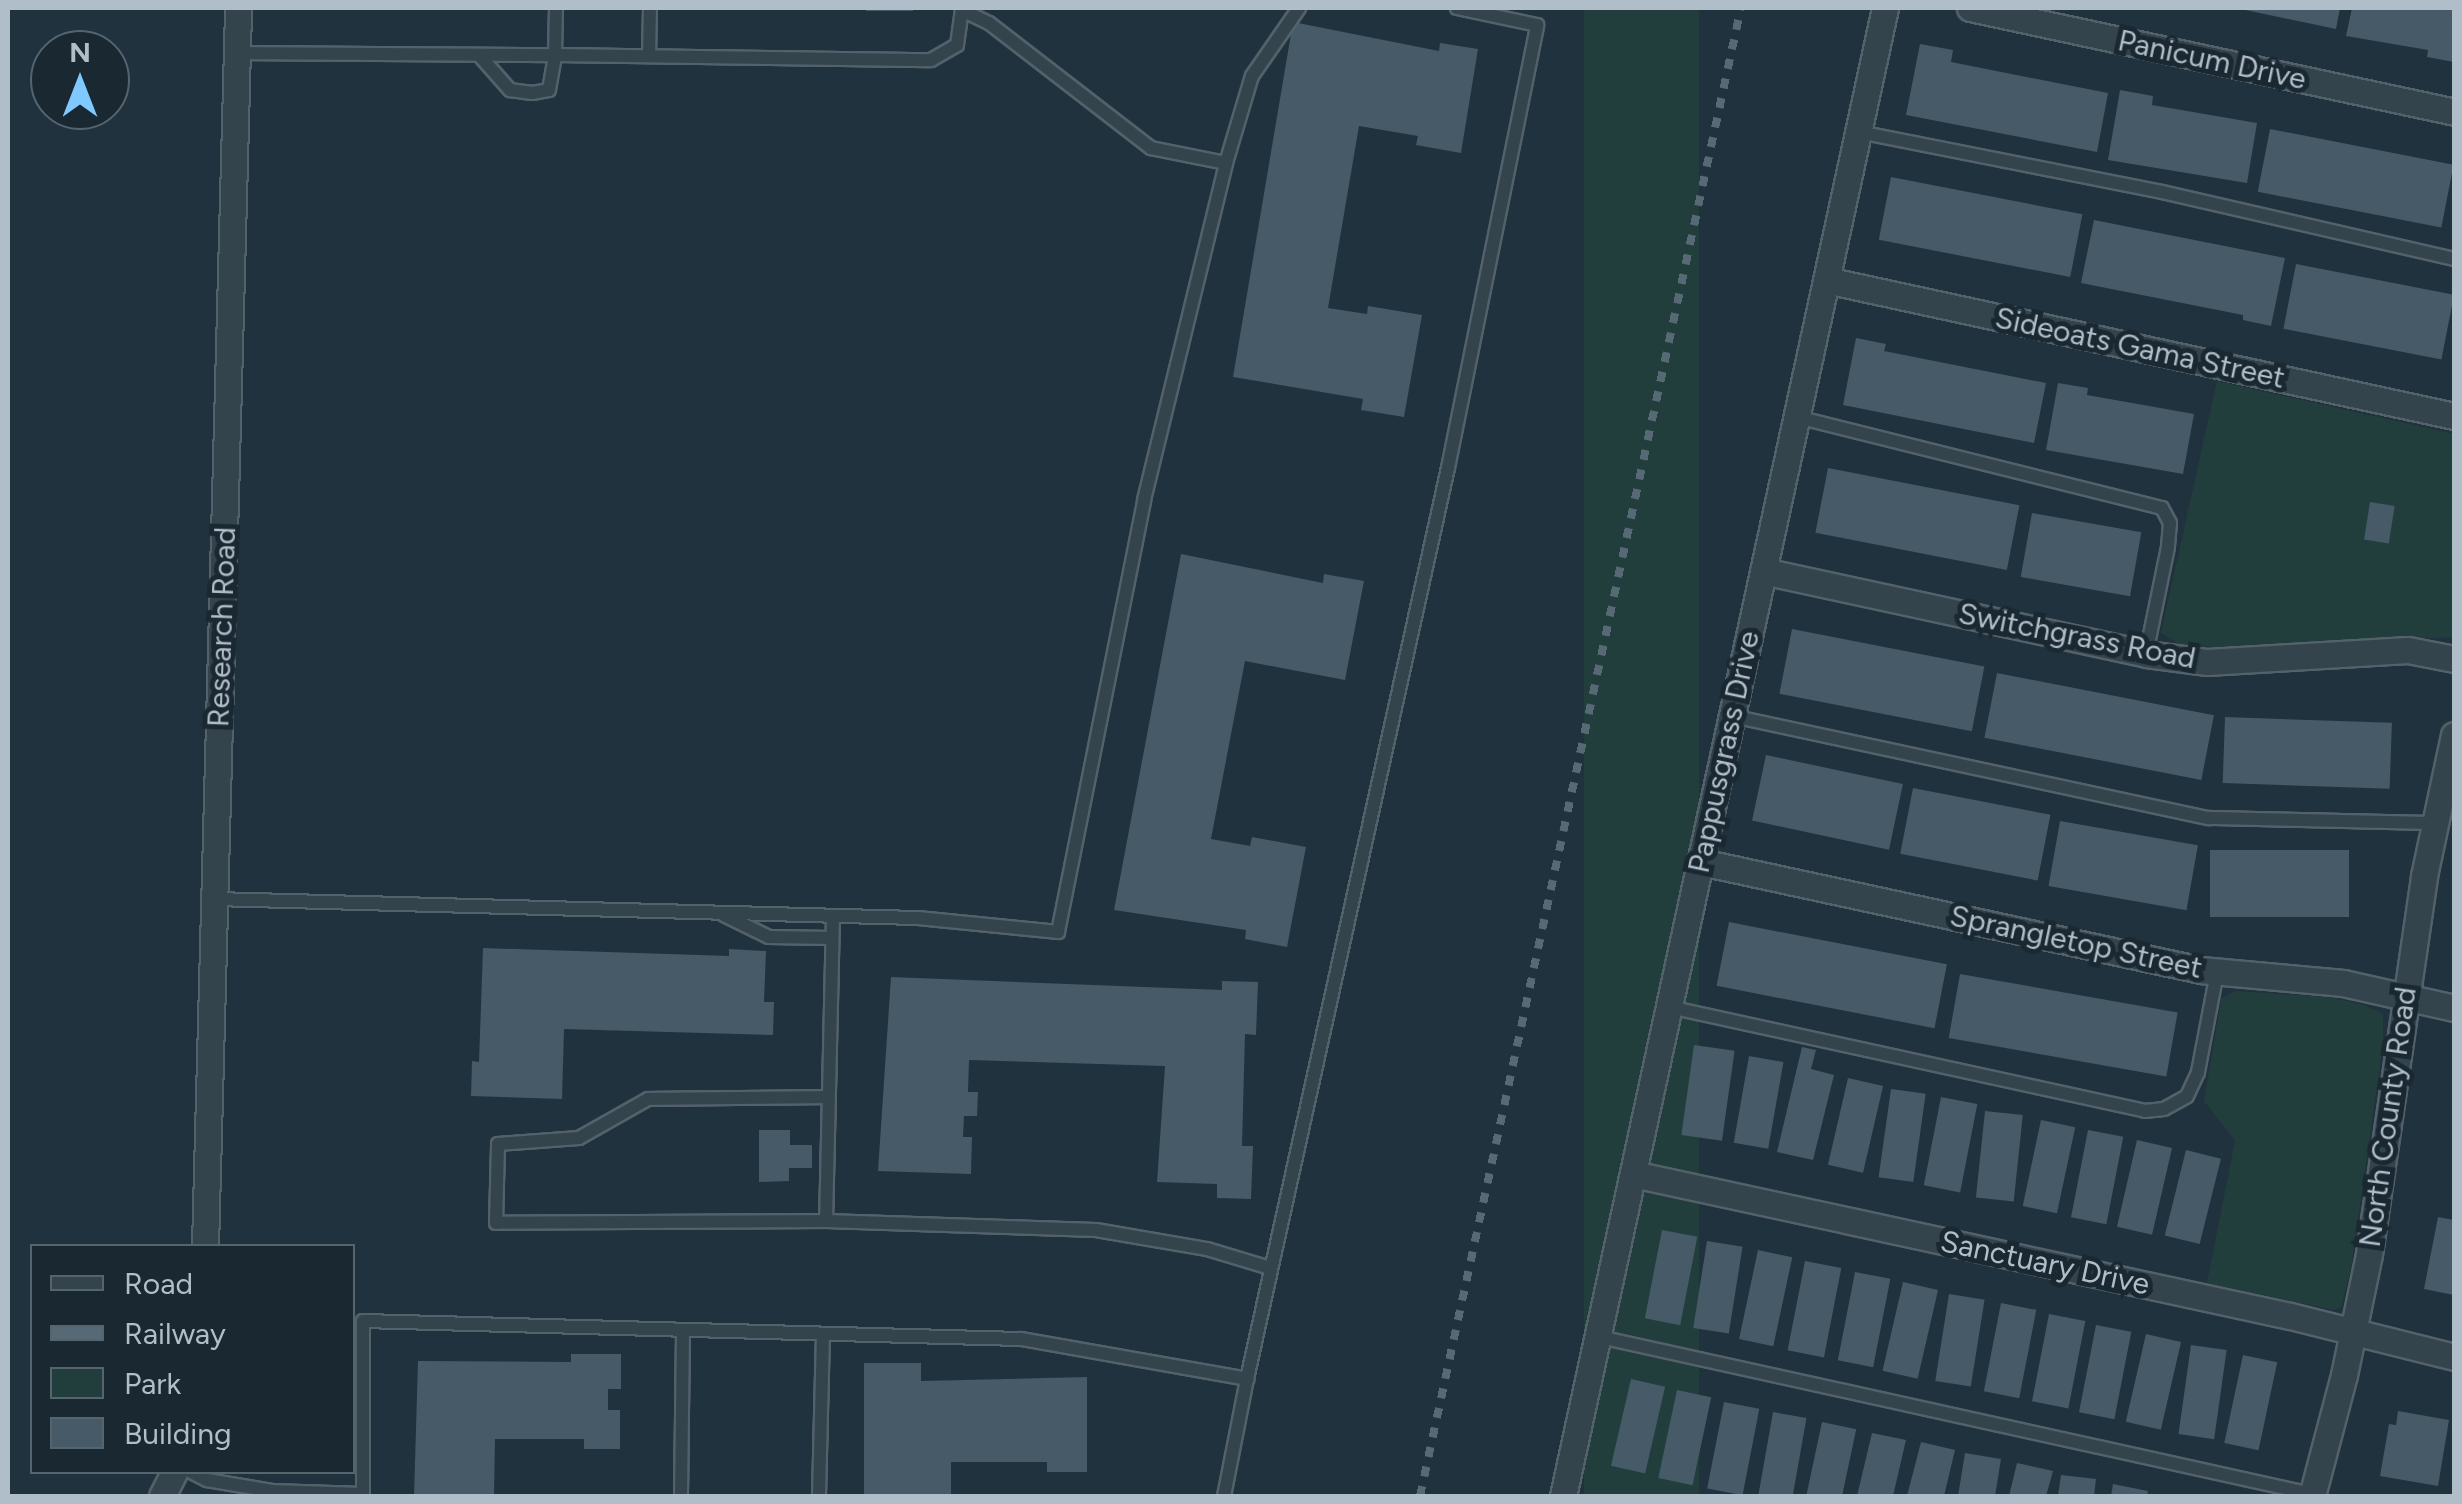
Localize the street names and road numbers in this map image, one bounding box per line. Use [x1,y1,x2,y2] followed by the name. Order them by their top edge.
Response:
[2115,23,2309,97] street label: Panicum Drive
[1992,300,2288,396] street label: Sideoats Gama Street
[201,526,243,728] street label: Research Road
[1955,595,2199,677] street label: Switchgrass Road
[1681,628,1767,876] street label: Pappusgrass Drive
[1947,898,2205,986] street label: Sprangletop Street
[2352,985,2424,1249] street label: North County Road
[1937,1223,2153,1303] street label: Sanctuary Drive

